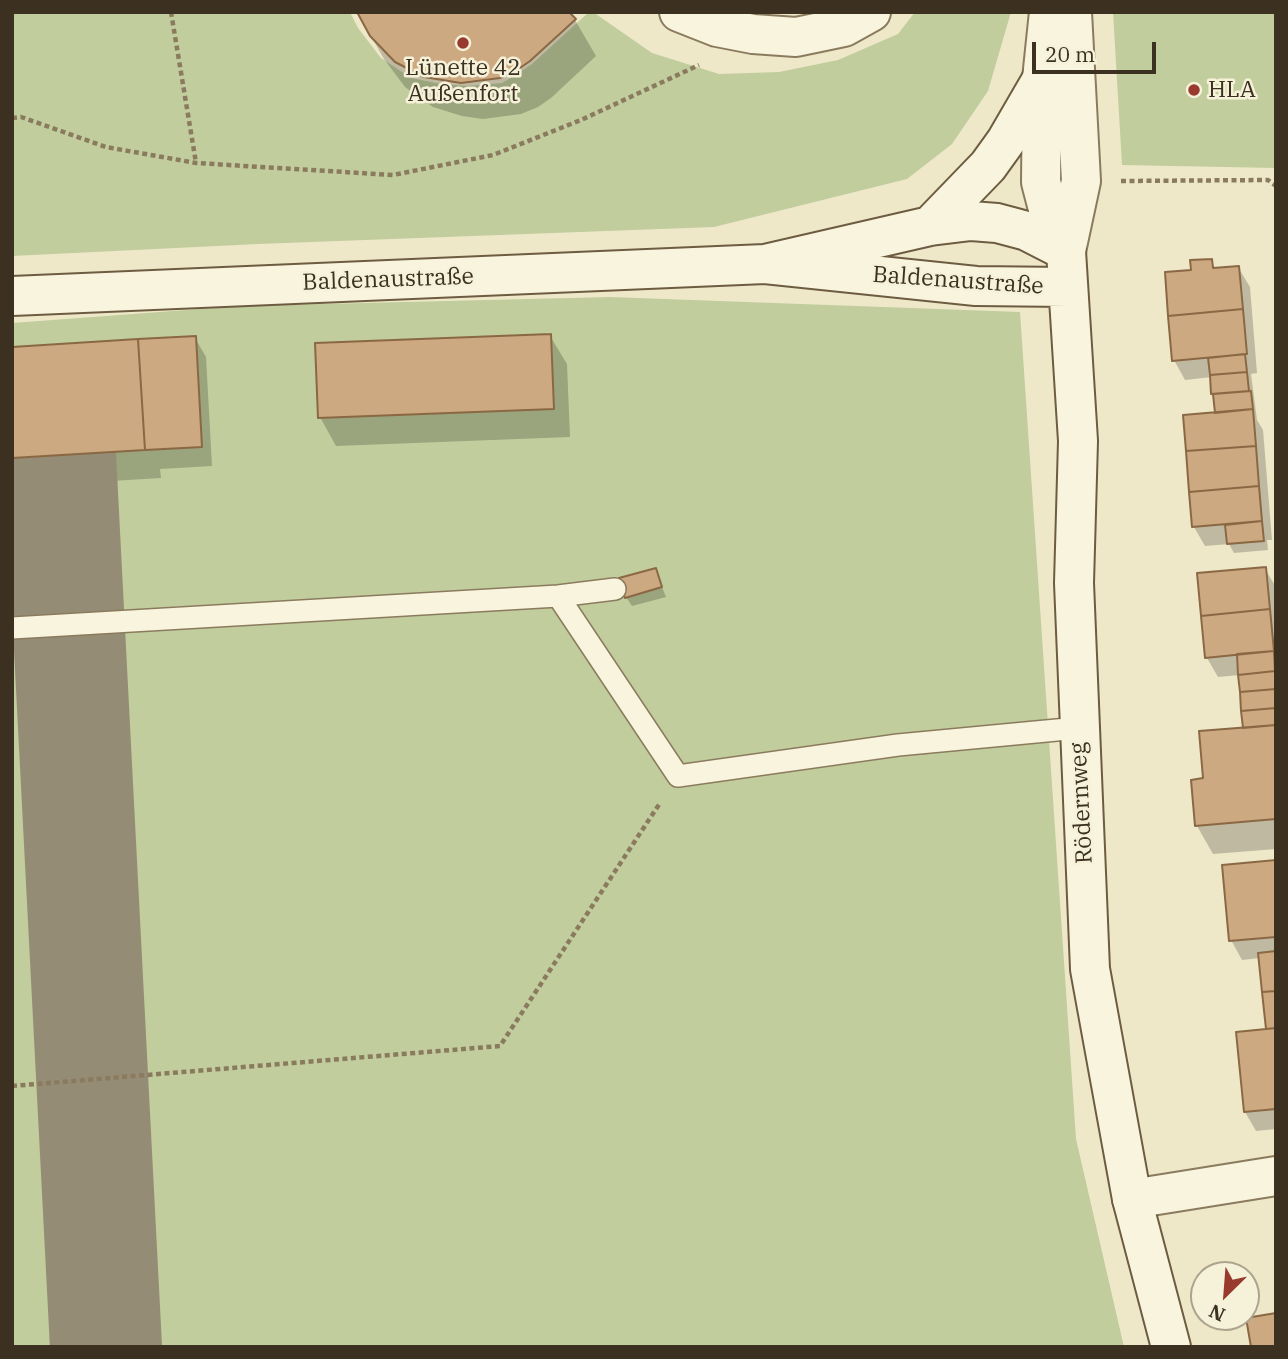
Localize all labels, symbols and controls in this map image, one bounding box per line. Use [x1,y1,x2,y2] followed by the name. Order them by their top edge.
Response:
[1036,28,1160,72] scale bar
[455,35,471,51] marker: Lünette 42 Außenfort
[1045,40,1095,68] text: 20 m
[405,54,521,108] place label: Lünette 42 Außenfort
[1208,76,1256,104] place label: HLA
[1186,82,1202,98] marker: HLA
[871,261,1045,301] street label: Baldenaustraße
[302,263,474,297] street label: Baldenaustraße
[1065,741,1099,865] street label: Rödernweg
[1190,1261,1260,1331] north arrow
[1205,1299,1229,1327] text: N

